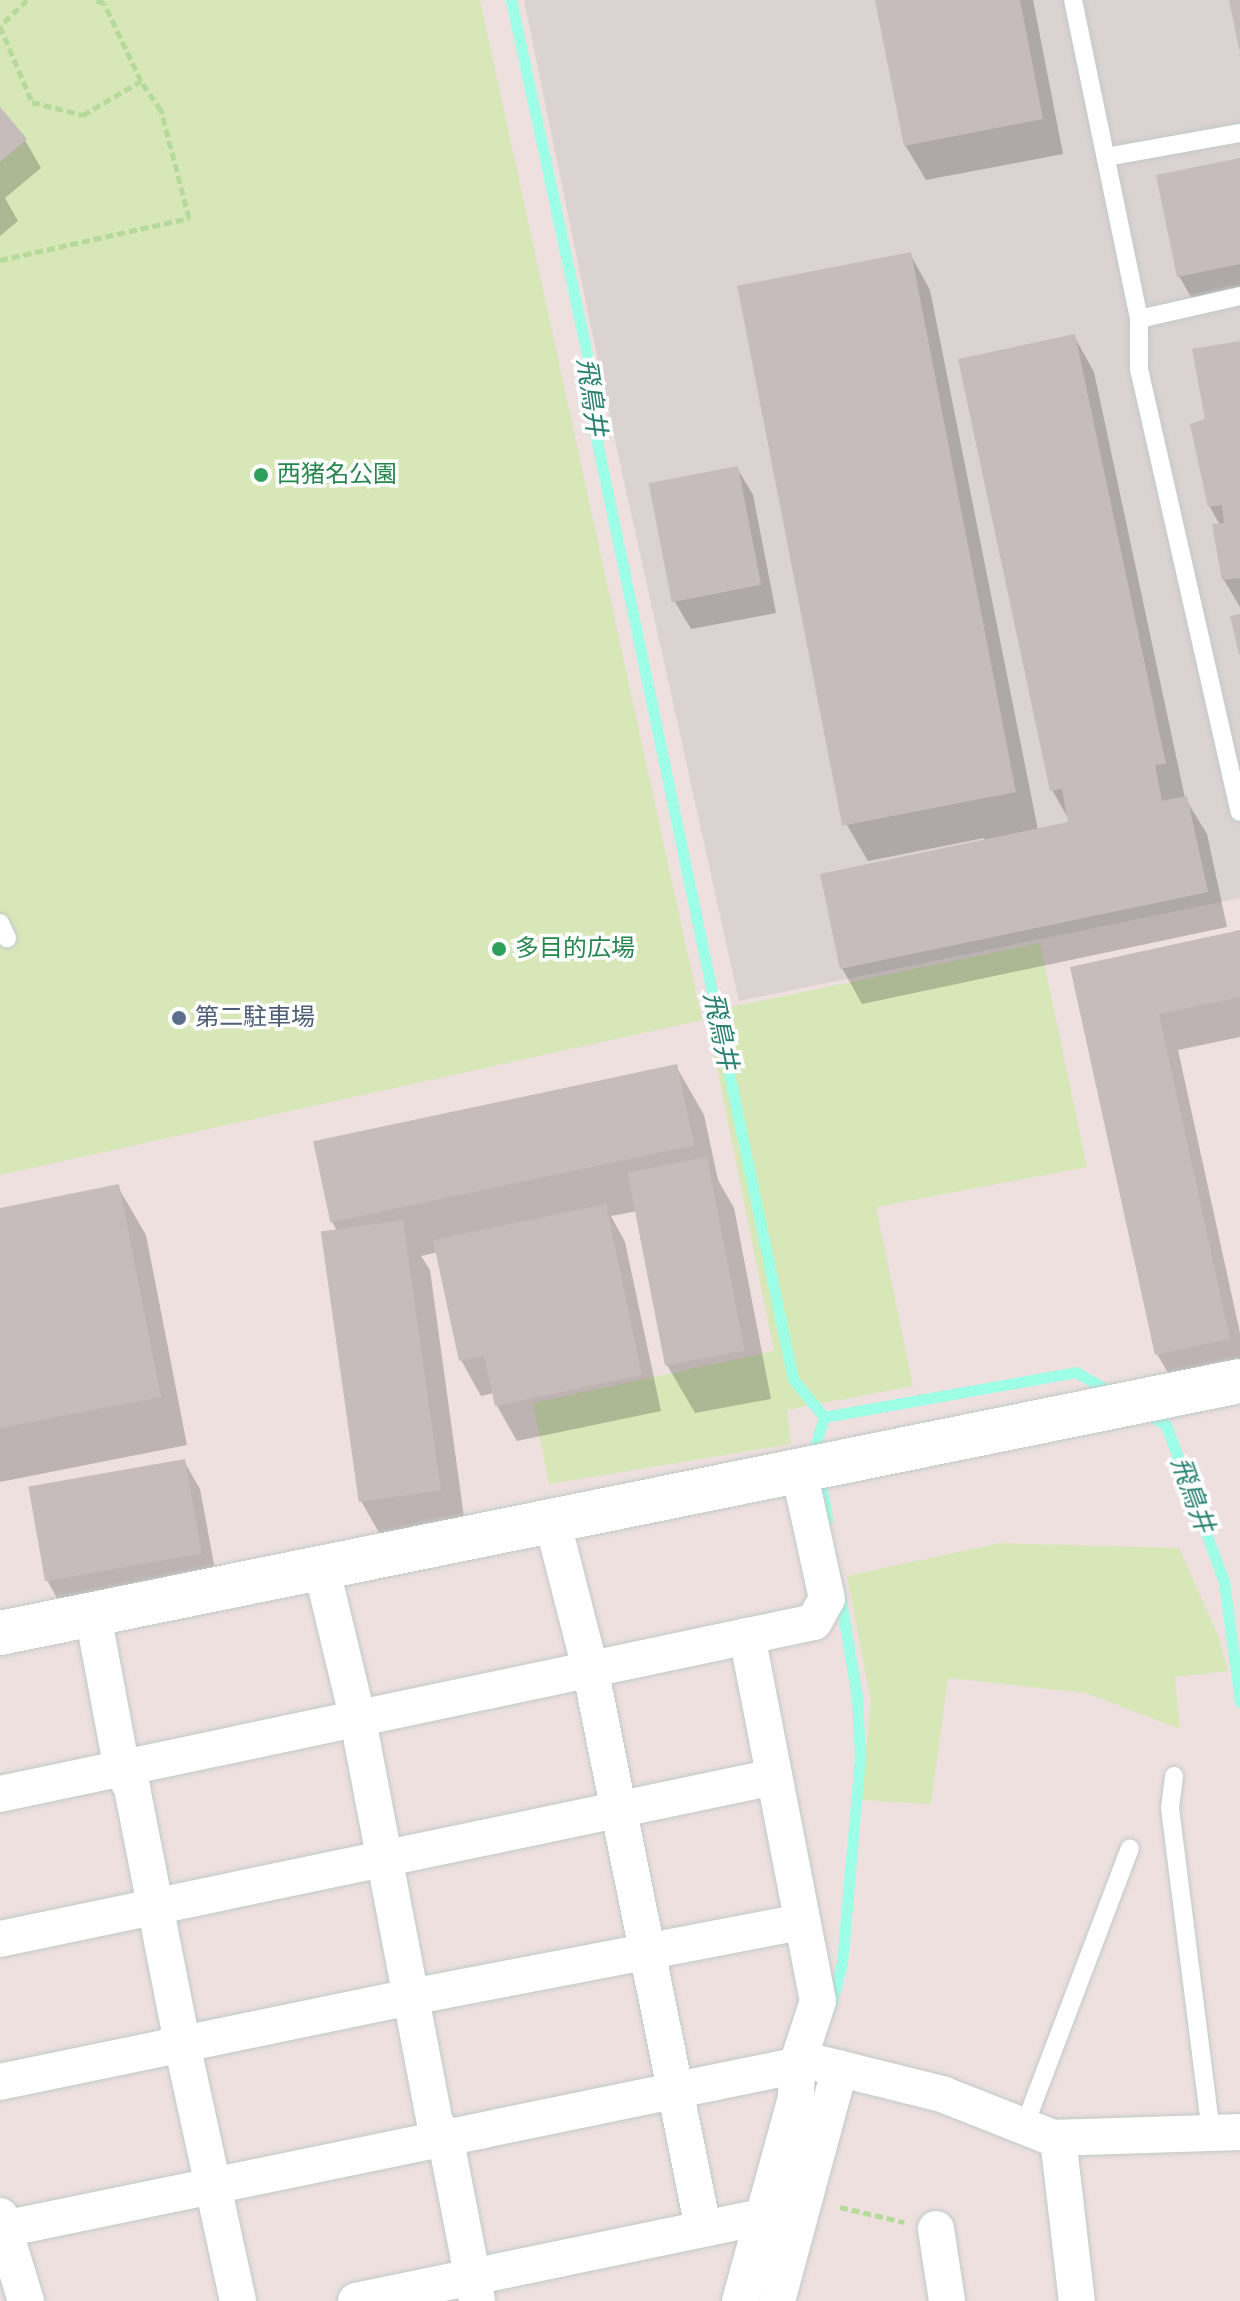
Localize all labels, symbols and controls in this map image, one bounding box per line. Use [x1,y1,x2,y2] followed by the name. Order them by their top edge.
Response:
[570,356,612,438] water label: 飛鳥井
[277,461,397,489] place label: 西猪名公園
[252,466,270,484] marker: 西猪名公園
[515,935,635,963] place label: 多目的広場
[490,940,508,958] marker: 多目的広場
[697,990,743,1072] water label: 飛鳥井
[195,1004,315,1032] place label: 第二駐車場
[170,1009,188,1027] marker: 第二駐車場
[1164,1453,1220,1537] water label: 飛鳥井

